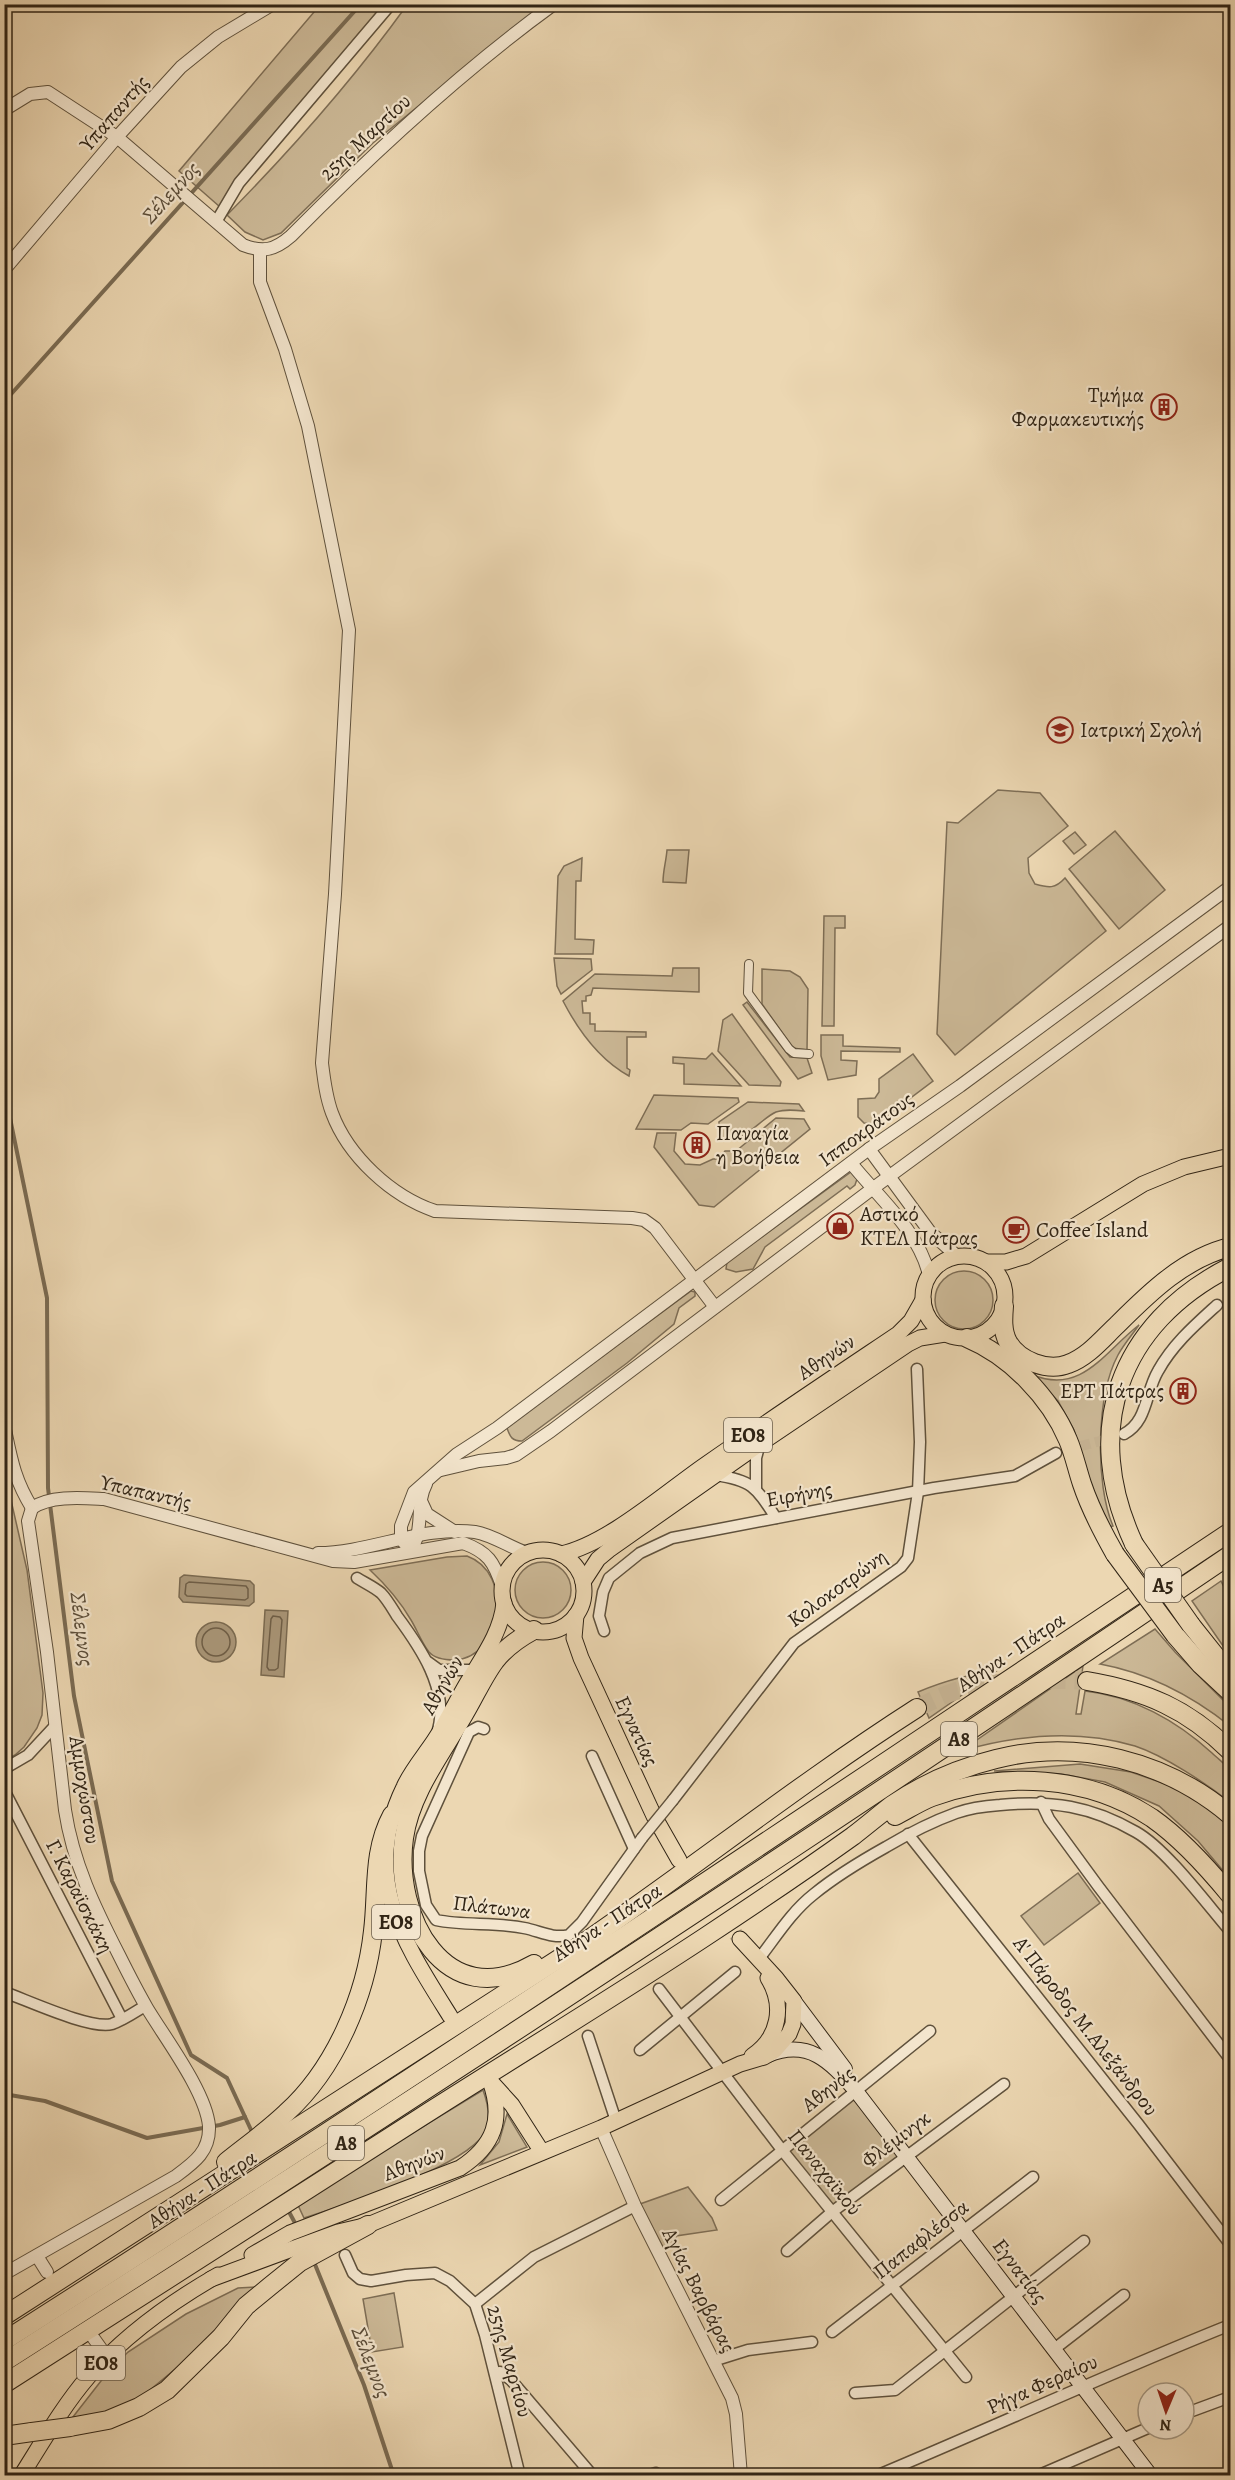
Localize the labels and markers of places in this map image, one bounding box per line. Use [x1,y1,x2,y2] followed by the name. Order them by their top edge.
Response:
[1011,381,1144,433] place label: Τμήμα Φαρμακευτικής
[1149,392,1179,422] building icon: Τμήμα Φαρμακευτικής
[1045,715,1075,745] school or university icon: Ιατρική Σχολή
[1080,716,1202,744] place label: Ιατρική Σχολή
[716,1119,800,1171] place label: Παναγία η Βοήθεια
[682,1130,712,1160] building icon: Παναγία η Βοήθεια
[859,1200,978,1252] place label: Αστικό ΚΤΕΛ Πάτρας
[825,1211,855,1241] shop icon: Αστικό ΚΤΕΛ Πάτρας
[1001,1215,1031,1245] cafe icon: Coffee Island
[1036,1216,1149,1244] place label: Coffee Island
[1168,1376,1198,1406] building icon: ΕΡΤ Πάτρας
[1060,1377,1164,1405] place label: ΕΡΤ Πάτρας

